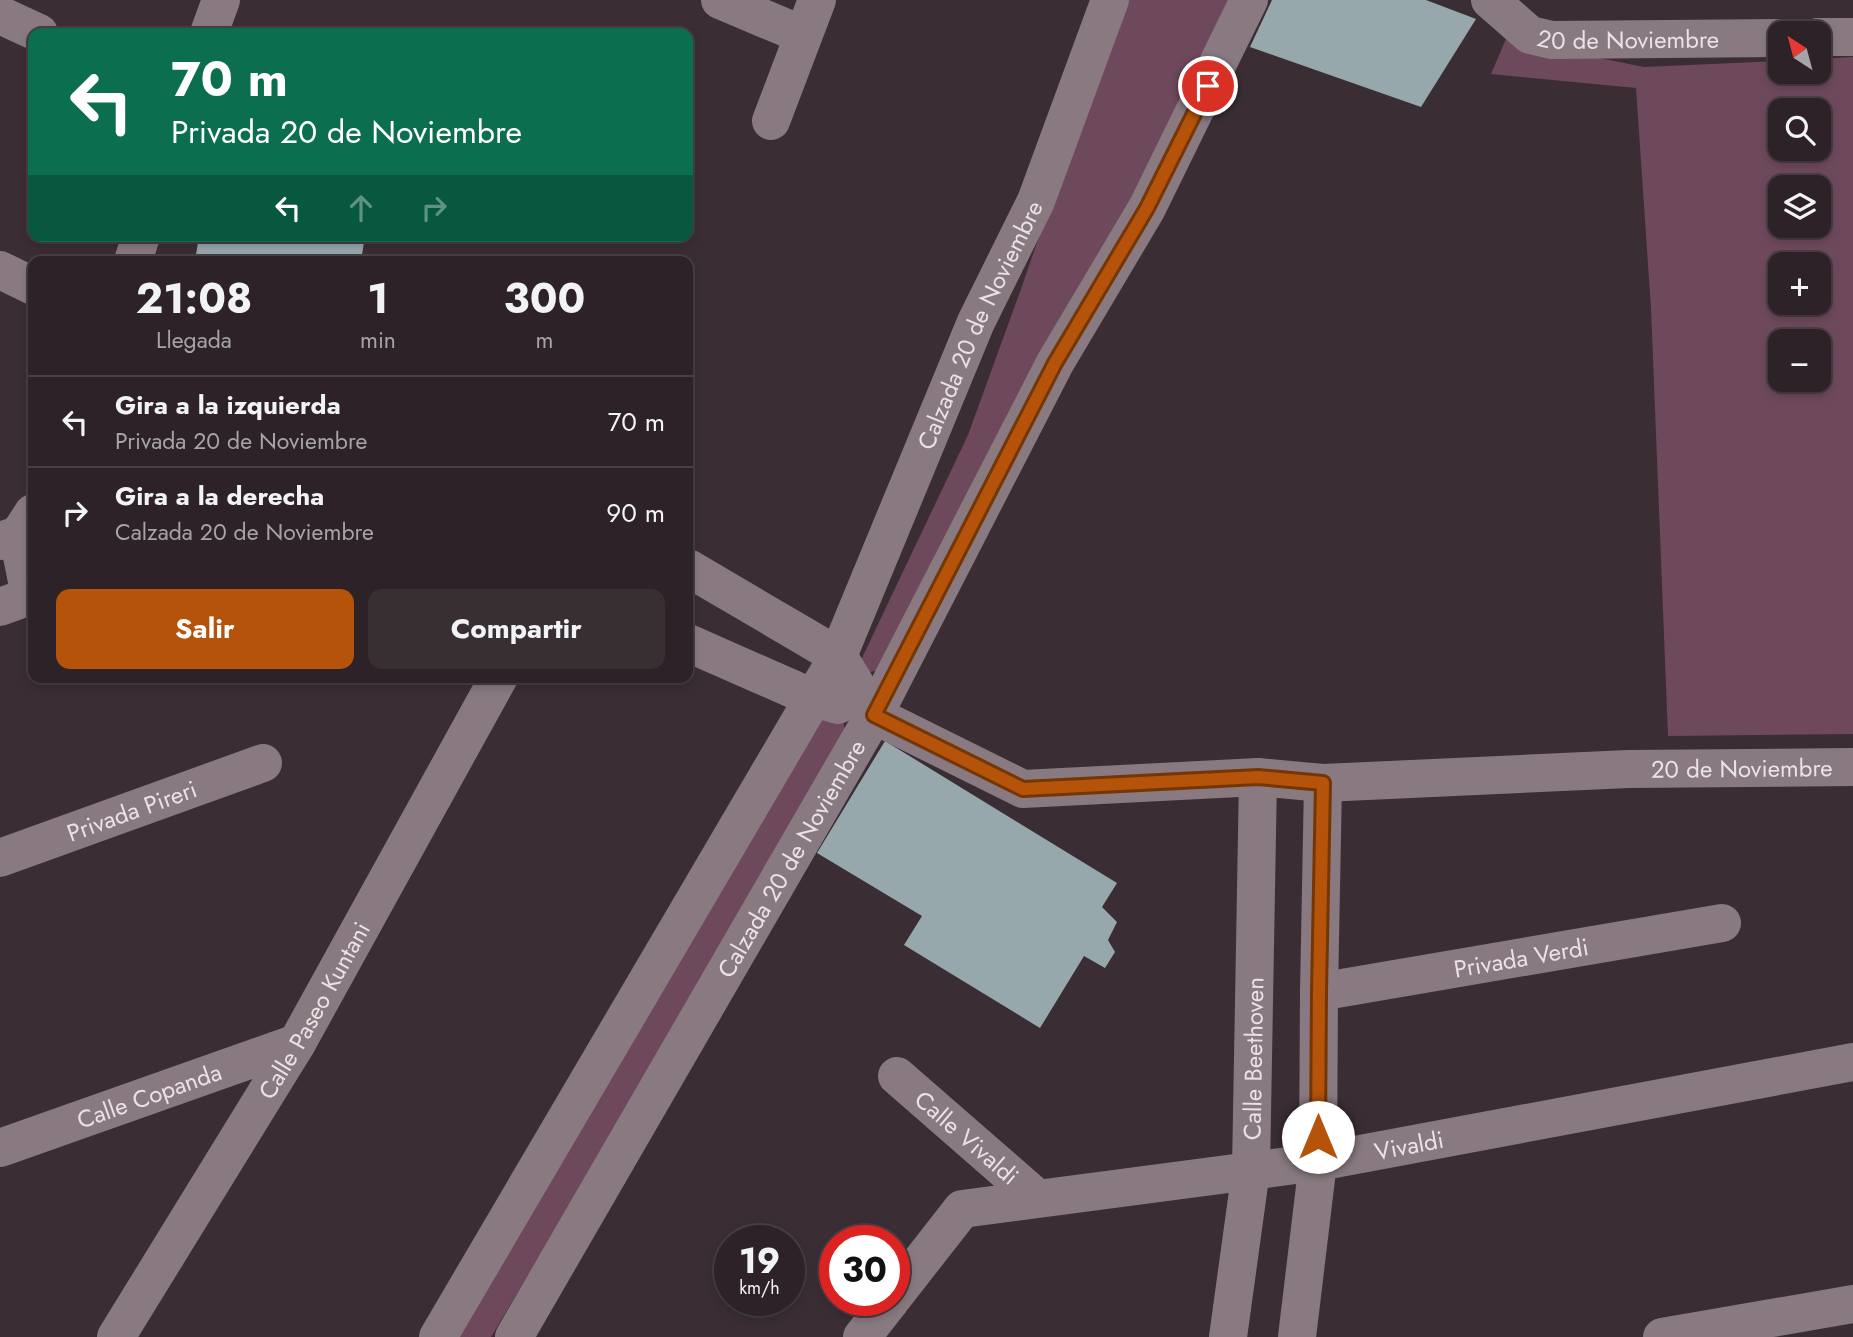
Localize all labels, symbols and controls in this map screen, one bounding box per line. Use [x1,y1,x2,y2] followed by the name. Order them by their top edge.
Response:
[1534,20,1719,58] street label: 20 de Noviembre
[1768,21,1830,84] north arrow
[1768,21,1831,392] map controls
[171,44,288,114] text: 70 m
[56,56,147,147] icon: left
[1178,56,1238,116] pin
[1189,67,1227,105] icon: arrive
[1768,98,1831,161] button: search
[171,109,522,155] text: Privada 20 de Noviembre
[1768,175,1831,238] button: layers
[269,189,307,227] icon: left
[342,189,380,227] icon: ahead
[415,189,453,227] icon: right
[908,194,1051,455] street label: Calzada 20 de Noviembre
[1768,252,1831,315] button: +
[136,268,252,329] text: 21:08
[367,268,389,329] text: 1
[504,268,585,329] text: 300
[156,323,232,357] text: Llegada
[360,323,396,357] text: min
[535,323,553,357] text: m
[1768,329,1831,392] button: −
[115,386,341,424] text: Gira a la izquierda
[56,403,94,441] icon: left
[608,403,665,441] text: 70 m
[115,424,367,458] text: Privada 20 de Noviembre
[115,477,324,515] text: Gira a la derecha
[56,494,94,532] icon: right
[606,494,665,532] text: 90 m
[115,515,374,549] text: Calzada 20 de Noviembre
[56,589,354,669] button: Salir
[368,589,665,669] button: Compartir
[708,733,874,984] street label: Calzada 20 de Noviembre
[1651,750,1833,786] street label: 20 de Noviembre
[62,771,202,850] street label: Privada Pireri
[249,915,378,1106] street label: Calle Paseo Kuntani
[1451,929,1591,986] street label: Privada Verdi
[1234,977,1272,1140] street label: Calle Beethoven
[72,1054,226,1137] street label: Calle Copanda
[907,1082,1027,1192] street label: Calle Vivaldi
[1281,1100,1355,1174] position arrow
[1371,1121,1446,1169] street label: Vivaldi
[819,1225,910,1316] speed limit sign: 30
[739,1236,780,1286] text: 19
[739,1275,780,1301] text: km/h

